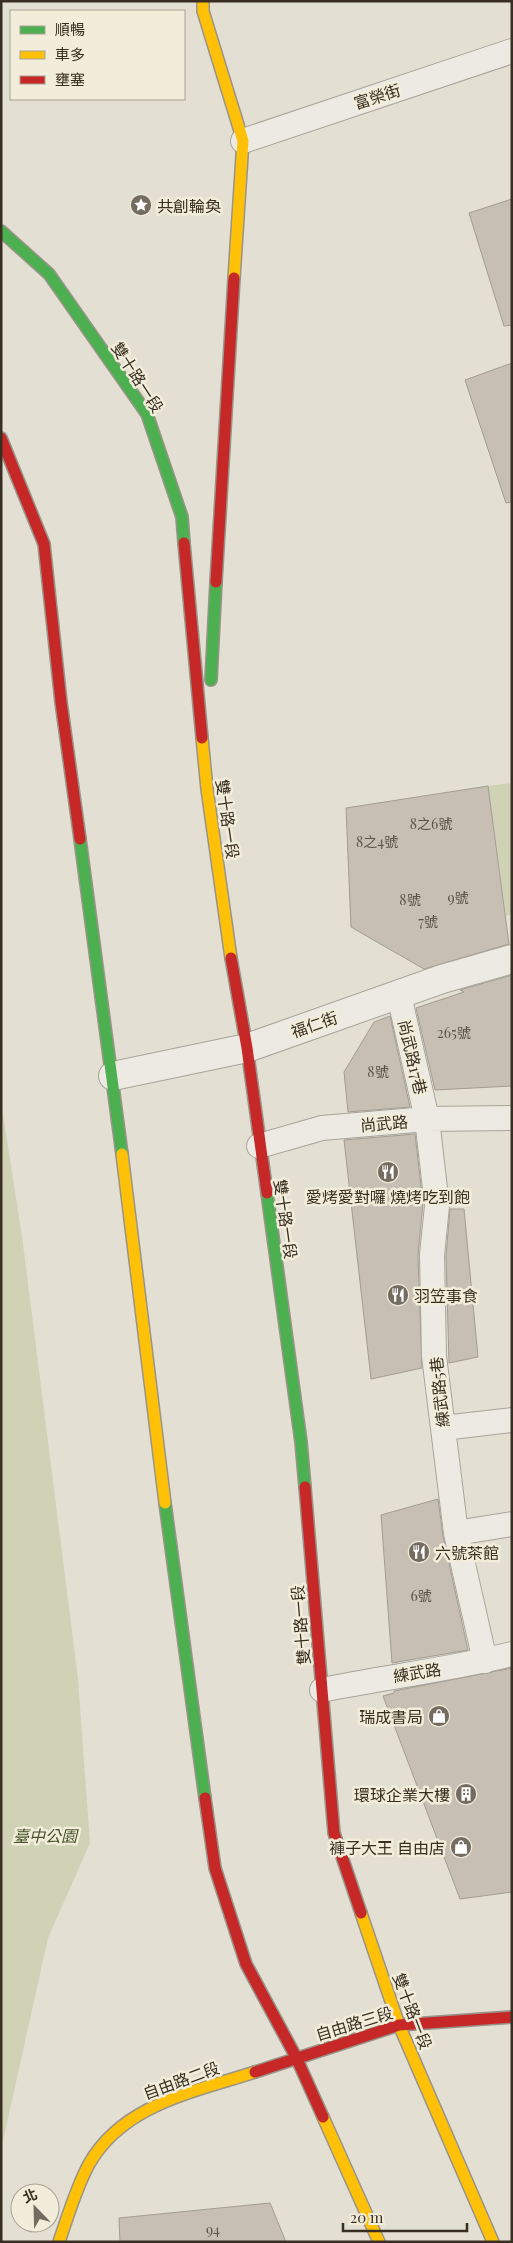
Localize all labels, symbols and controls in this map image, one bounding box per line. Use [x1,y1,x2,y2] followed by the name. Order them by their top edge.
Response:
[10,10,185,100] legend
[55,19,85,39] text: 順暢
[55,44,85,64] text: 車多
[55,69,85,89] text: 壅塞
[351,79,403,113] street label: 富榮街
[129,193,153,217] place icon: 共創輪奐
[157,195,221,216] place label: 共創輪奐
[107,338,169,416] street label: 雙十路一段
[212,778,244,860] street label: 雙十路一段
[410,814,452,833] house number: 8之6號
[356,832,398,851] house number: 8之4號
[447,888,469,907] house number: 9號
[399,890,421,909] house number: 8號
[418,912,438,931] house number: 7號
[288,1006,340,1042] street label: 福仁街
[394,1017,432,1097] street label: 尚武路17巷
[437,1023,471,1042] house number: 265號
[367,1062,389,1081] house number: 8號
[359,1110,409,1136] street label: 尚武路
[376,1160,400,1184] restaurant icon: 愛烤愛對囉 燒烤吃到飽
[270,1178,302,1260] street label: 雙十路一段
[306,1186,470,1207] place label: 愛烤愛對囉 燒烤吃到飽
[386,1283,410,1307] restaurant icon: 羽笠事食
[414,1285,478,1306] place label: 羽笠事食
[425,1356,453,1428] street label: 練武路5巷
[407,1540,431,1564] restaurant icon: 六號茶館
[435,1542,499,1563] place label: 六號茶館
[286,1584,314,1666] street label: 雙十路一段
[410,1586,432,1605] house number: 6號
[392,1658,442,1686] street label: 練武路
[427,1704,451,1728] shop icon: 瑞成書局
[359,1706,423,1727] place label: 瑞成書局
[454,1782,478,1806] building icon: 環球企業大樓
[354,1784,450,1805] place label: 環球企業大樓
[13,1825,79,1846] park label: 臺中公園
[449,1835,473,1859] shop icon: 褲子大王 自由店
[329,1837,445,1858] place label: 褲子大王 自由店
[389,1970,437,2052] street label: 雙十路一段
[313,2001,395,2045] street label: 自由路三段
[140,2056,222,2104] street label: 自由路二段
[10,2183,60,2233] north arrow
[20,2184,40,2207] text: 北
[343,2200,467,2232] scale bar
[350,2207,384,2227] text: 20 m
[206,2220,220,2239] house number: 94

